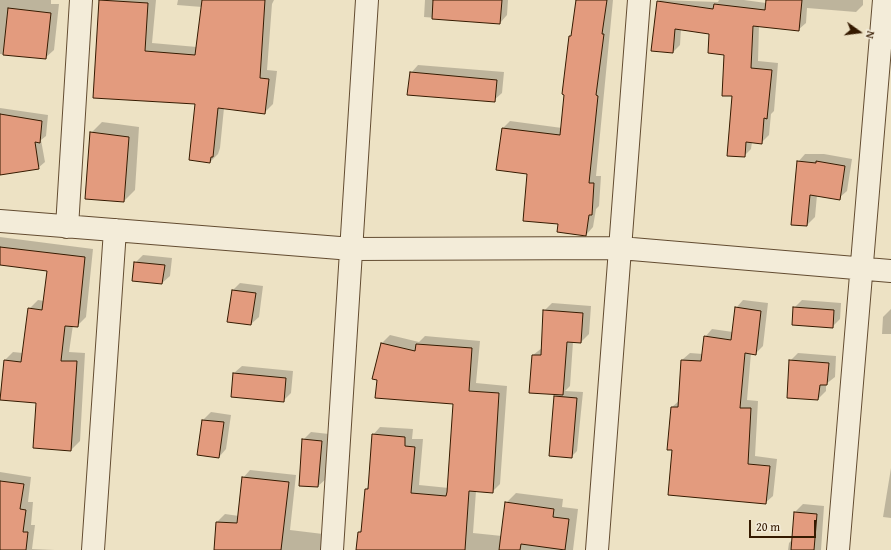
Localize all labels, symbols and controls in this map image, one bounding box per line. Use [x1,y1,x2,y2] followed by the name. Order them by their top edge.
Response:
[839,12,879,52] north arrow
[862,29,879,40] text: N
[751,512,818,538] scale bar
[756,518,780,535] text: 20 m

